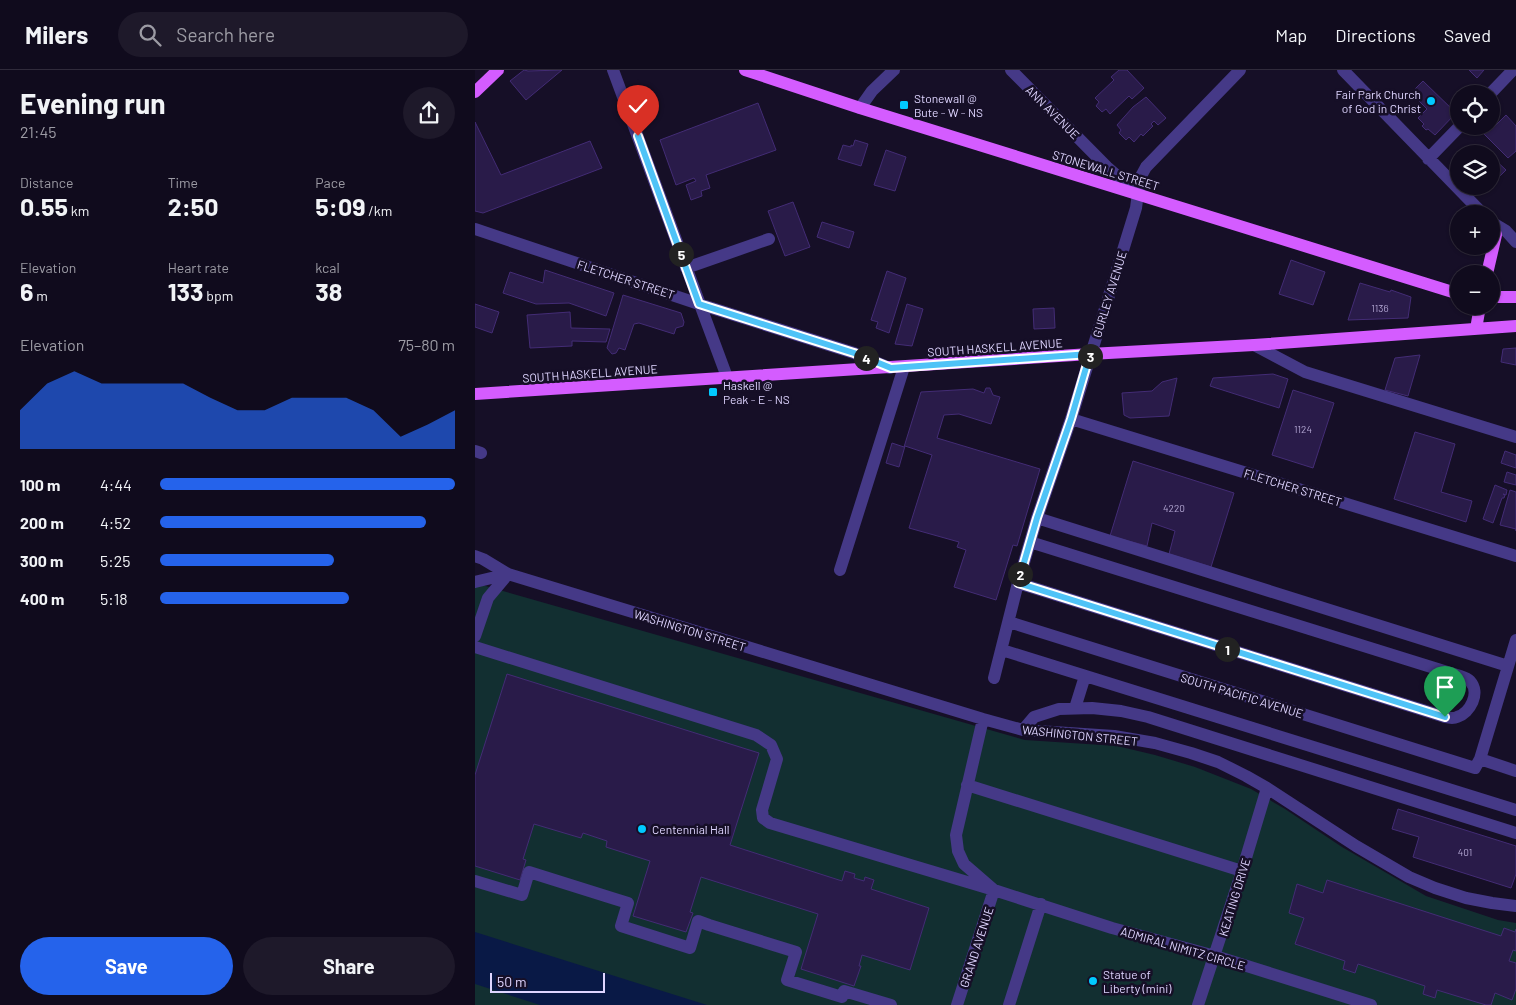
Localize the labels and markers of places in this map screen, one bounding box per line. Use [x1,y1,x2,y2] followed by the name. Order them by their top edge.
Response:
[617,85,659,136] pin
[1335,87,1421,115] place label: Fair Park Church of God in Christ
[914,91,983,119] place label: Stonewall @ Bute - W - NS
[1425,95,1437,107] marker: Fair Park Church of God in Christ
[898,99,910,111] marker: Stonewall @ Bute - W - NS
[669,242,693,266] pin: 5
[1077,344,1103,368] pin: 3
[853,346,879,370] pin: 4
[723,378,790,406] place label: Haskell @ Peak - E - NS
[707,386,719,398] marker: Haskell @ Peak - E - NS
[1007,562,1033,586] pin: 2
[1215,636,1239,662] pin: 1
[1424,666,1466,717] pin
[652,822,730,836] place label: Centennial Hall
[636,823,648,835] marker: Centennial Hall
[1103,967,1172,995] place label: Statue of Liberty (mini)
[1087,975,1099,987] marker: Statue of Liberty (mini)

